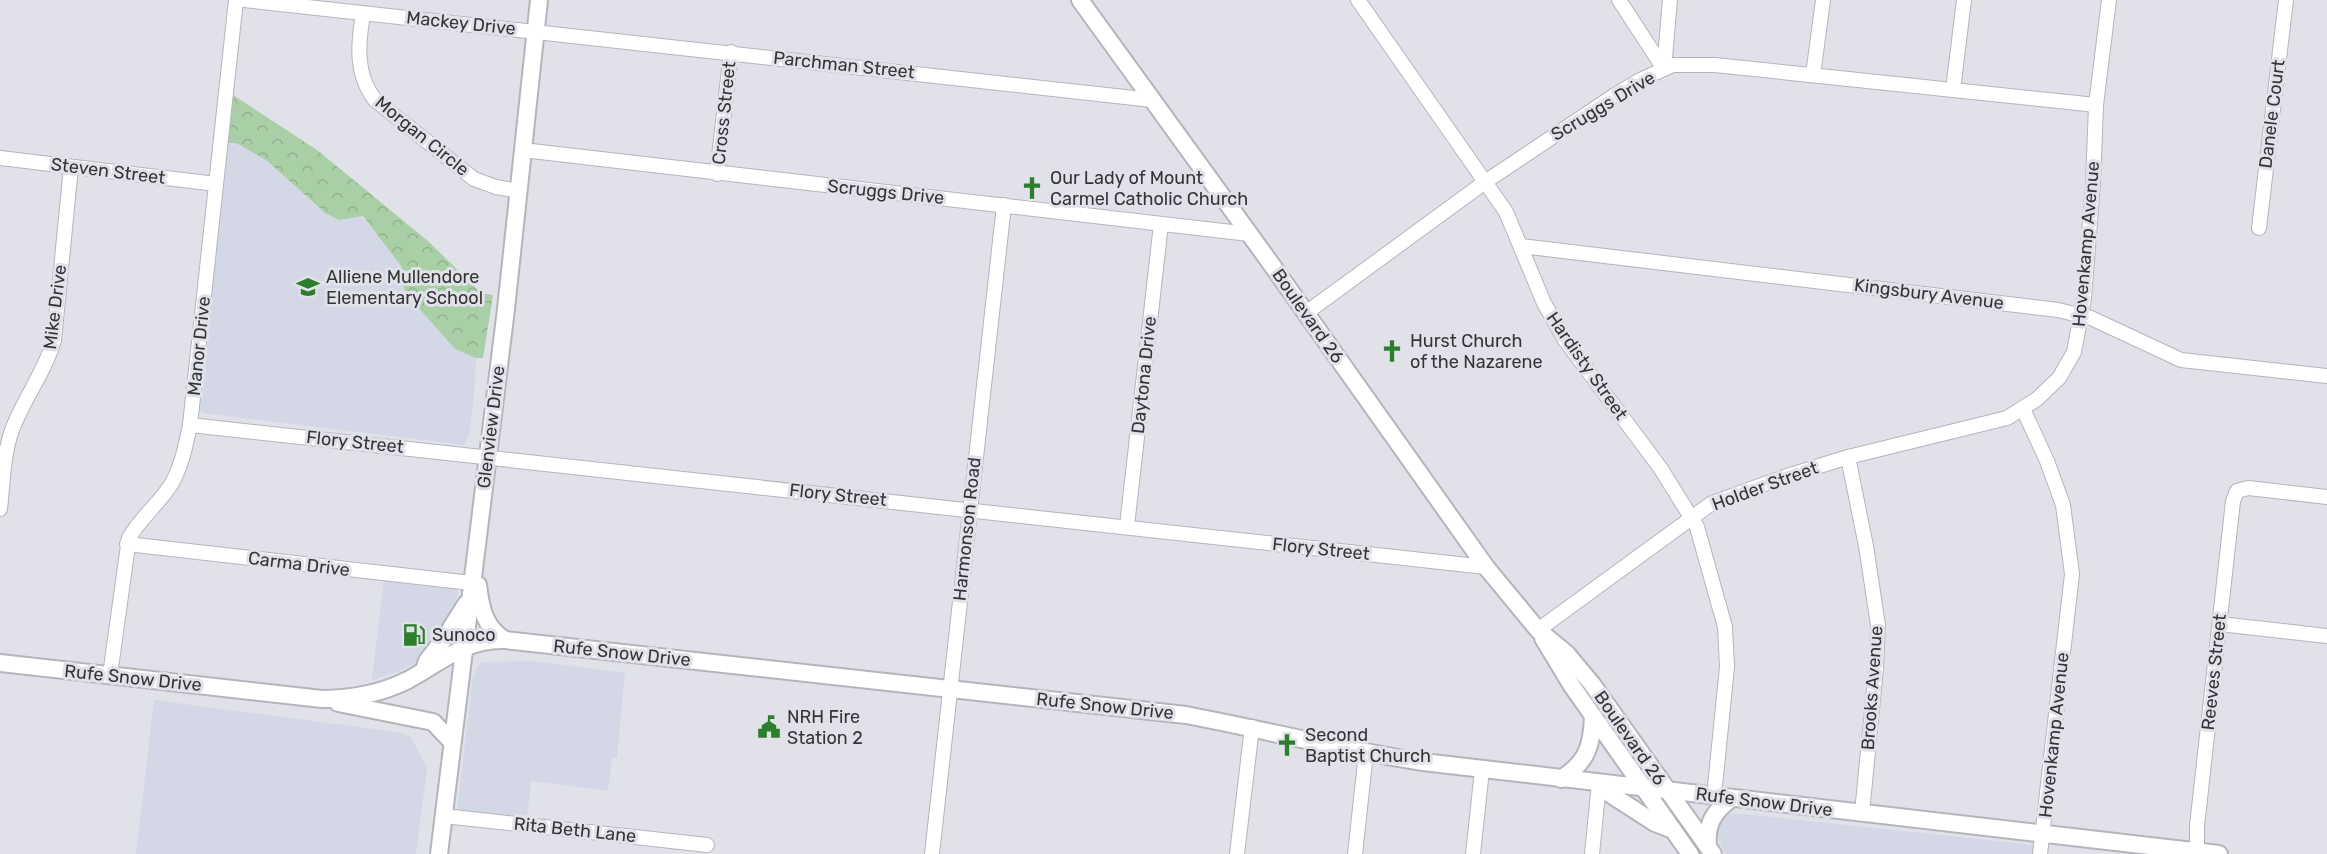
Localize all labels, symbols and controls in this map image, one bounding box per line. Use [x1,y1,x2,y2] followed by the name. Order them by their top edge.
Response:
[405,6,517,40] street label: Mackey Drive
[772,47,916,83] street label: Parchman Street
[2254,58,2290,170] street label: Danele Court
[708,60,740,166] street label: Cross Street
[1547,66,1659,146] street label: Scruggs Drive
[371,91,473,181] street label: Morgan Circle
[50,153,166,189] street label: Steven Street
[2068,160,2104,328] street label: Hovenkamp Avenue
[1050,167,1248,210] place label: Our Lady of Mount Carmel Catholic Church
[827,175,945,209] street label: Scruggs Drive
[1019,175,1045,201] church icon: Our Lady of Mount Carmel Catholic Church
[39,263,71,351] street label: Mike Drive
[1267,265,1349,368] street label: Boulevard 26
[326,266,483,309] place label: Alliene Mullendore Elementary School
[295,274,321,300] school or university icon: Alliene Mullendore Elementary School
[1853,274,2005,314] street label: Kingsbury Avenue
[183,295,215,397] street label: Manor Drive
[1542,308,1632,424] street label: Hardisty Street
[1127,315,1161,435] street label: Daytona Drive
[1410,330,1543,373] place label: Hurst Church of the Nazarene
[1379,338,1405,364] church icon: Hurst Church of the Nazarene
[473,364,509,490] street label: Glenview Drive
[305,426,405,458] street label: Flory Street
[949,456,985,602] street label: Harmonson Road
[1709,457,1821,515] street label: Holder Street
[788,479,888,511] street label: Flory Street
[1271,533,1371,565] street label: Flory Street
[247,547,351,581] street label: Carma Drive
[2197,613,2231,731] street label: Reeves Street
[401,622,427,648] fuel station icon: Sunoco
[432,624,496,646] place label: Sunoco
[1857,625,1887,751] street label: Brooks Avenue
[552,635,692,671] street label: Rufe Snow Drive
[2034,651,2074,819] street label: Hovenkamp Avenue
[63,660,203,696] street label: Rufe Snow Drive
[1589,687,1671,790] street label: Boulevard 26
[1035,688,1175,724] street label: Rufe Snow Drive
[787,706,863,749] place label: NRH Fire Station 2
[756,714,782,740] public building icon: NRH Fire Station 2
[1305,724,1431,767] place label: Second Baptist Church
[1274,732,1300,758] church icon: Second Baptist Church
[1694,783,1834,821] street label: Rufe Snow Drive
[513,813,637,847] street label: Rita Beth Lane

